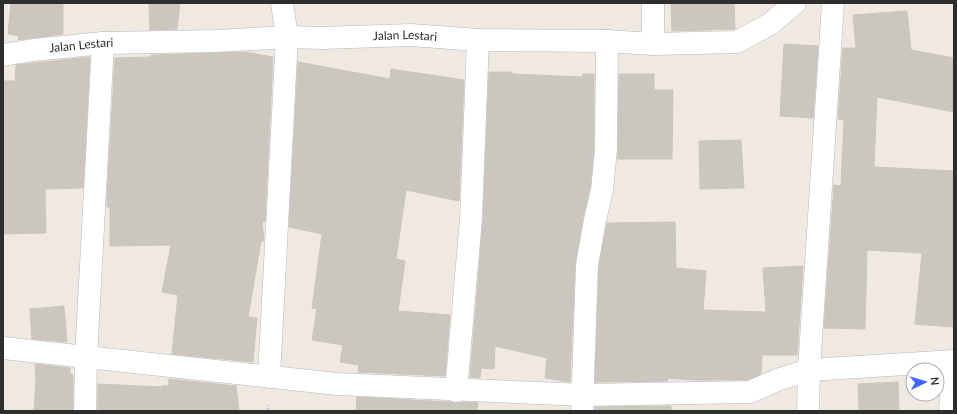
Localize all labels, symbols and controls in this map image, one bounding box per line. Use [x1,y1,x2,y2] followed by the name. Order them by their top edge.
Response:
[373,27,438,44] street label: Jalan Lestari
[49,35,114,55] street label: Jalan Lestari
[905,362,945,402] north arrow
[929,376,942,386] text: N

